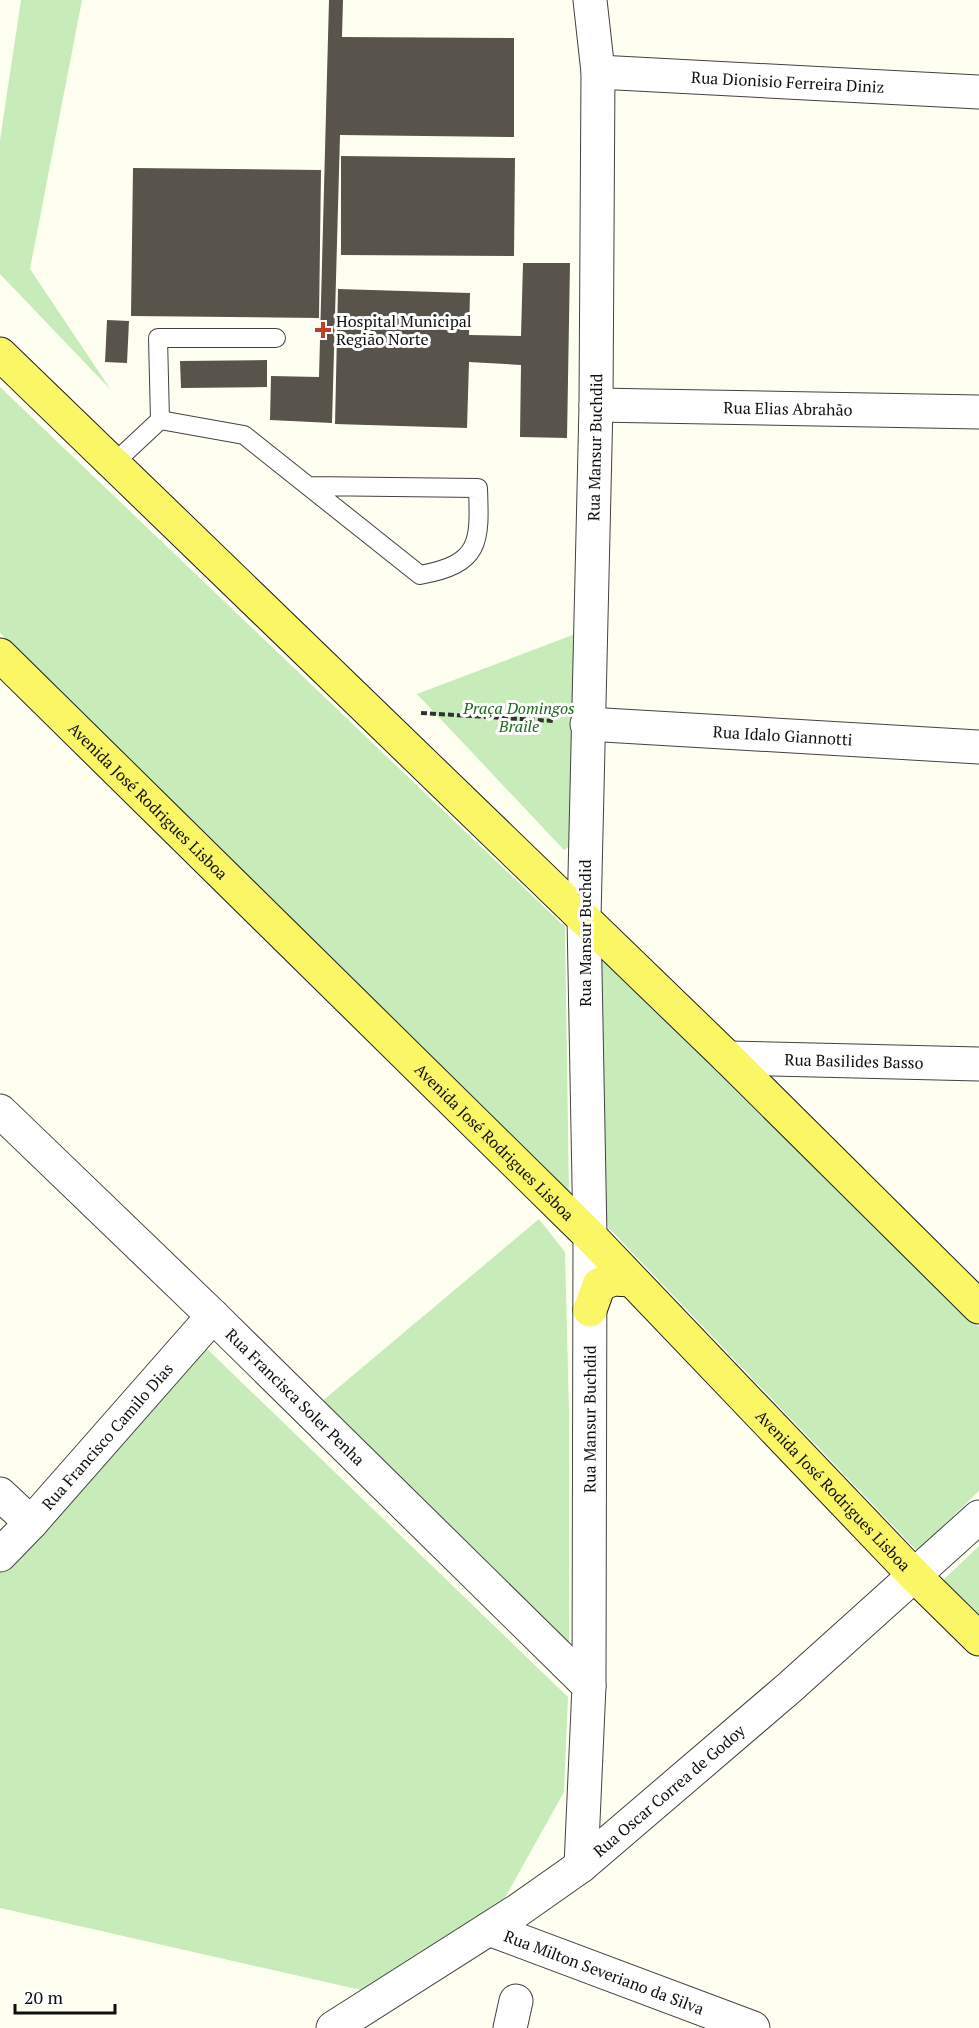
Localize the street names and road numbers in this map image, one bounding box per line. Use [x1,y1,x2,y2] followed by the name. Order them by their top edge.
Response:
[690,66,885,98] street label: Rua Dionisio Ferreira Diniz
[582,373,607,521] street label: Rua Mansur Buchdid
[723,396,853,421] street label: Rua Elias Abrahão
[64,718,233,884] street label: Avenida José Rodrigues Lisboa
[712,720,853,751] street label: Rua Idalo Giannotti
[574,859,596,1007] street label: Rua Mansur Buchdid
[784,1048,924,1074] street label: Rua Basilides Basso
[410,1059,579,1225] street label: Avenida José Rodrigues Lisboa
[221,1323,370,1470] street label: Rua Francisca Soler Penha
[578,1345,601,1493] street label: Rua Mansur Buchdid
[37,1358,178,1514] street label: Rua Francisco Camilo Dias
[751,1405,916,1576] street label: Avenida José Rodrigues Lisboa
[588,1719,750,1862] street label: Rua Oscar Correa de Godoy
[501,1925,707,2020] street label: Rua Milton Severiano da Silva

